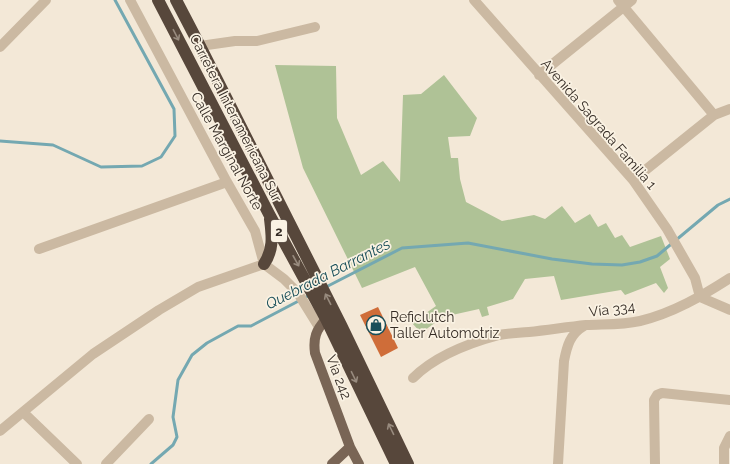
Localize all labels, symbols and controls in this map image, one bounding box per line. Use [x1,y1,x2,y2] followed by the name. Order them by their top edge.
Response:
[173,28,181,40] one-way arrow
[187,31,285,205] street label: Carretera Interamericana Sur
[538,55,660,193] street label: Avenida Sagrada Familia 1
[188,89,266,213] street label: Calle Marginal Norte
[271,220,287,242] road number: 2
[263,235,393,313] water label: Quebrada Barrantes
[292,255,300,267] one-way arrow
[324,294,331,306] one-way arrow
[588,298,636,320] street label: Vía 334
[390,309,500,341] place label: Reficlutch Taller Automotriz
[365,314,387,336] shop icon: Reficlutch Taller Automotriz
[323,353,355,401] street label: Vía 242
[351,371,358,383] one-way arrow
[387,423,394,435] one-way arrow

